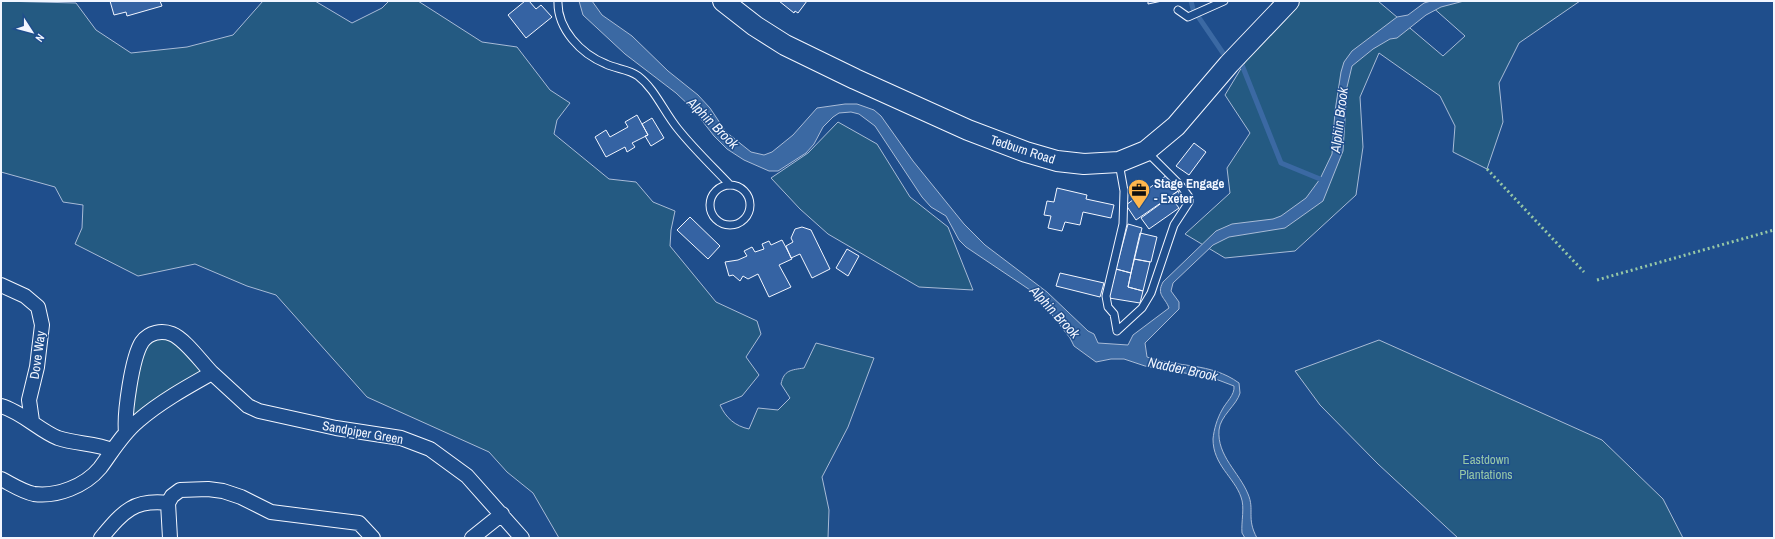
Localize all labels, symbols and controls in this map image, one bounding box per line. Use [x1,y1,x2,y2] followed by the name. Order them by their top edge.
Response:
[12,12,52,52] north arrow
[33,31,48,45] text: N
[1326,85,1352,155] water label: Alphin Brook
[683,93,743,153] water label: Alphin Brook
[988,131,1057,168] street label: Tedburn Road
[1154,175,1225,207] place label: Stage Engage - Exeter
[1126,177,1152,210] office icon: Stage Engage - Exeter
[1025,281,1085,343] water label: Alphin Brook
[26,329,49,380] street label: Dove Way
[1146,353,1221,385] water label: Nadder Brook
[321,417,405,448] street label: Sandpiper Green
[1459,451,1513,483] park label: Eastdown Plantations

